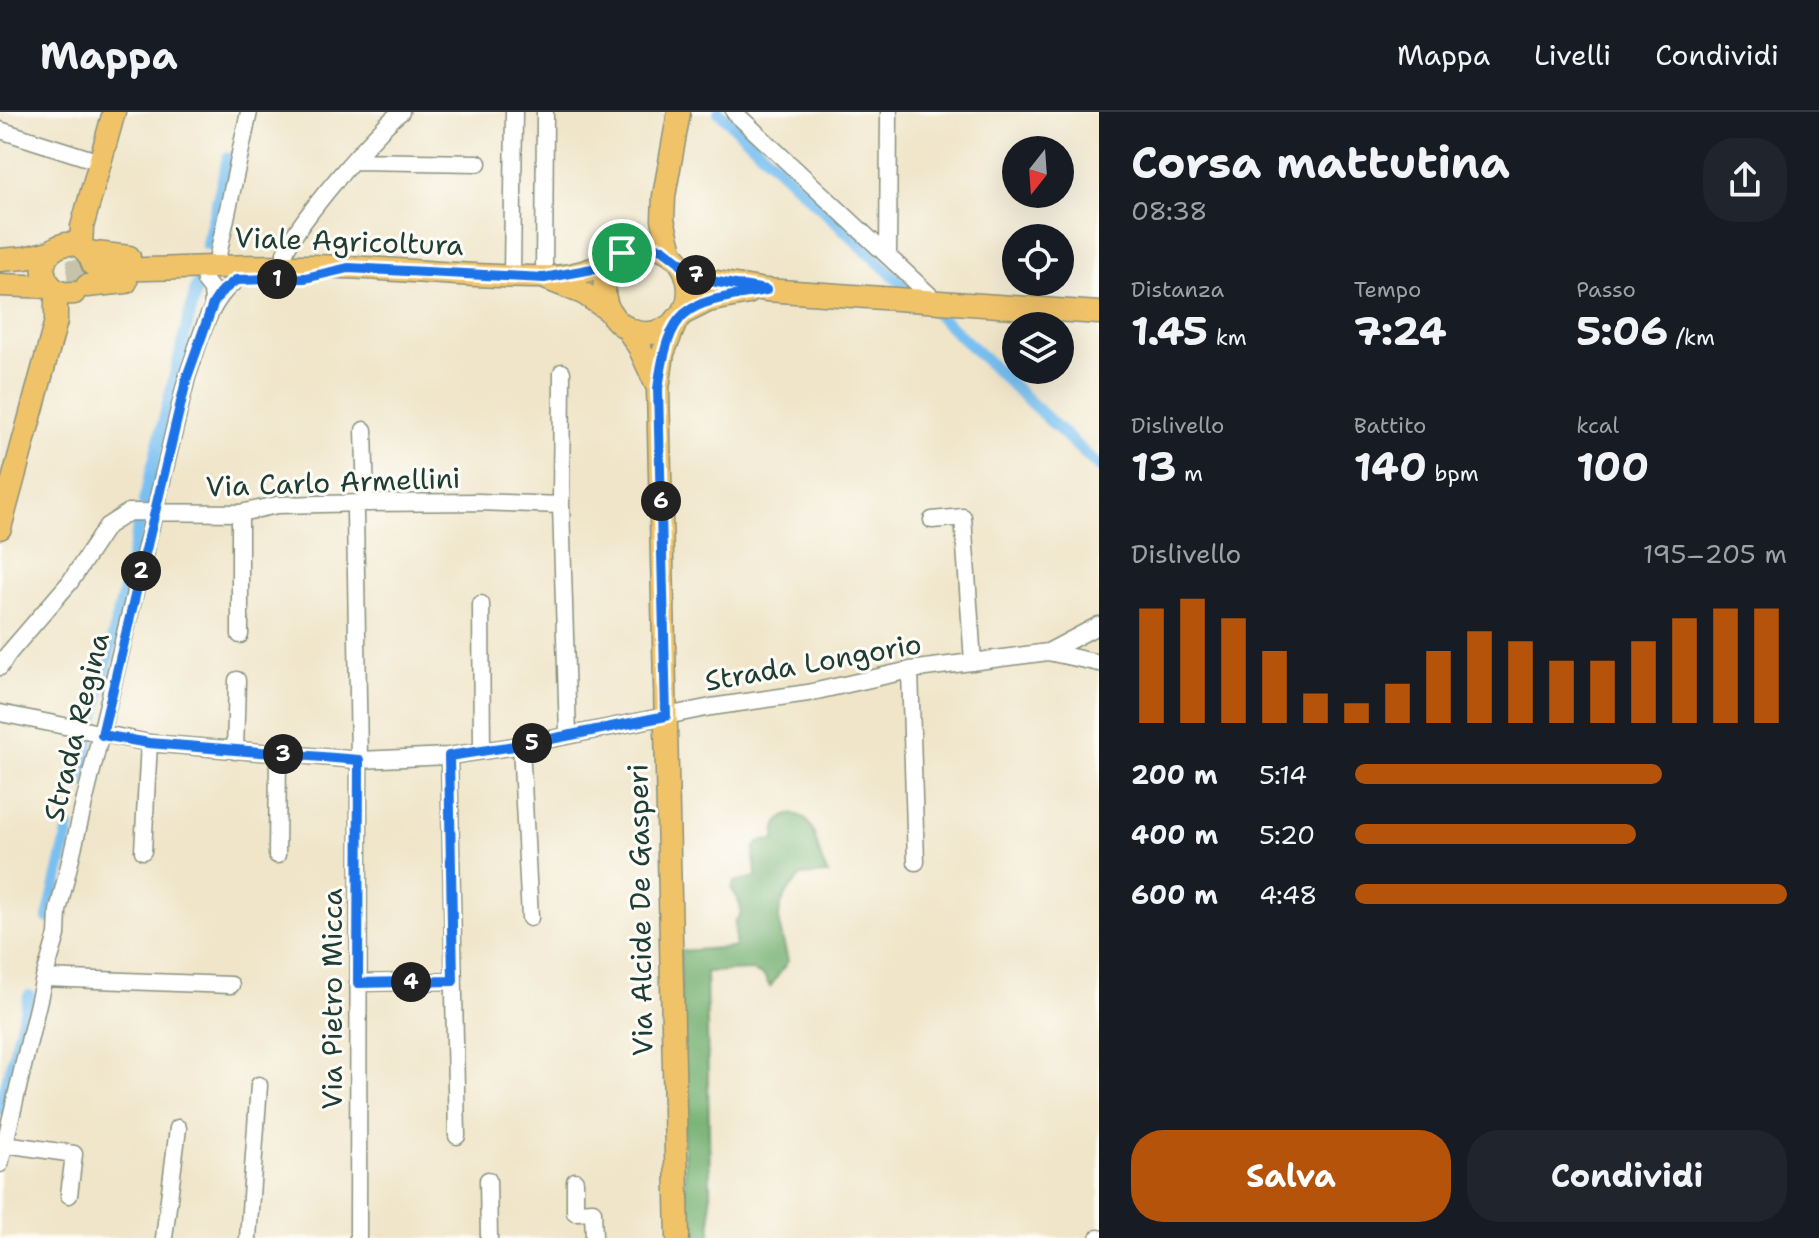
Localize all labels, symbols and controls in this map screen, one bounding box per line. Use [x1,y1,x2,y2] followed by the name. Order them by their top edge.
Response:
[40,30,178,81] text: Mappa
[1397,36,1490,74] text: Mappa
[1534,36,1611,74] text: Livelli
[1655,36,1779,74] text: Condividi
[1131,133,1510,192] text: Corsa mattutina
[1002,136,1074,208] north arrow
[1002,136,1074,384] map controls
[1703,138,1787,222] button: share
[1131,193,1207,228] text: 08:38
[234,218,464,264] street label: Viale Agricoltura
[588,219,656,287] pin
[1002,224,1074,296] button: locate
[600,231,644,275] icon: arrive
[676,255,716,295] pin: 7
[257,259,297,299] pin: 1
[688,260,704,289] text: 7
[272,264,282,293] text: 1
[1131,275,1224,304] text: Distanza
[1354,275,1421,304] text: Tempo
[1576,275,1636,304] text: Passo
[1131,304,1208,358] text: 1.45
[1354,304,1447,358] text: 7:24
[1576,304,1668,358] text: 5:06
[1002,312,1074,384] button: layers
[1208,323,1247,352] text: km
[1668,323,1715,352] text: /km
[1131,411,1224,440] text: Dislivello
[1354,411,1426,440] text: Battito
[1576,411,1619,440] text: kcal
[1131,440,1176,494] text: 13
[1354,440,1427,494] text: 140
[1576,440,1649,494] text: 100
[205,459,461,505] street label: Via Carlo Armellini
[1176,459,1203,488] text: m
[1427,459,1479,488] text: bpm
[641,481,681,521] pin: 6
[653,486,669,515] text: 6
[1131,536,1241,571] text: Dislivello
[1643,536,1787,571] text: 195–205 m
[121,551,161,591] pin: 2
[133,556,149,585] text: 2
[702,624,924,700] street label: Strada Longorio
[34,629,118,825] street label: Strada Regina
[512,723,552,763] pin: 5
[525,728,539,757] text: 5
[263,734,303,774] pin: 3
[275,739,291,768] text: 3
[1131,757,1218,792] text: 200 m
[1259,757,1307,792] text: 5:14
[618,763,662,1057] street label: Via Alcide De Gasperi
[1131,817,1218,852] text: 400 m
[1259,817,1315,852] text: 5:20
[1131,877,1218,912] text: 600 m
[1259,877,1318,912] text: 4:48
[313,888,351,1110] street label: Via Pietro Micca
[391,962,431,1002] pin: 4
[403,967,419,996] text: 4
[1131,1130,1451,1222] button: Salva
[1467,1130,1787,1222] button: Condividi

